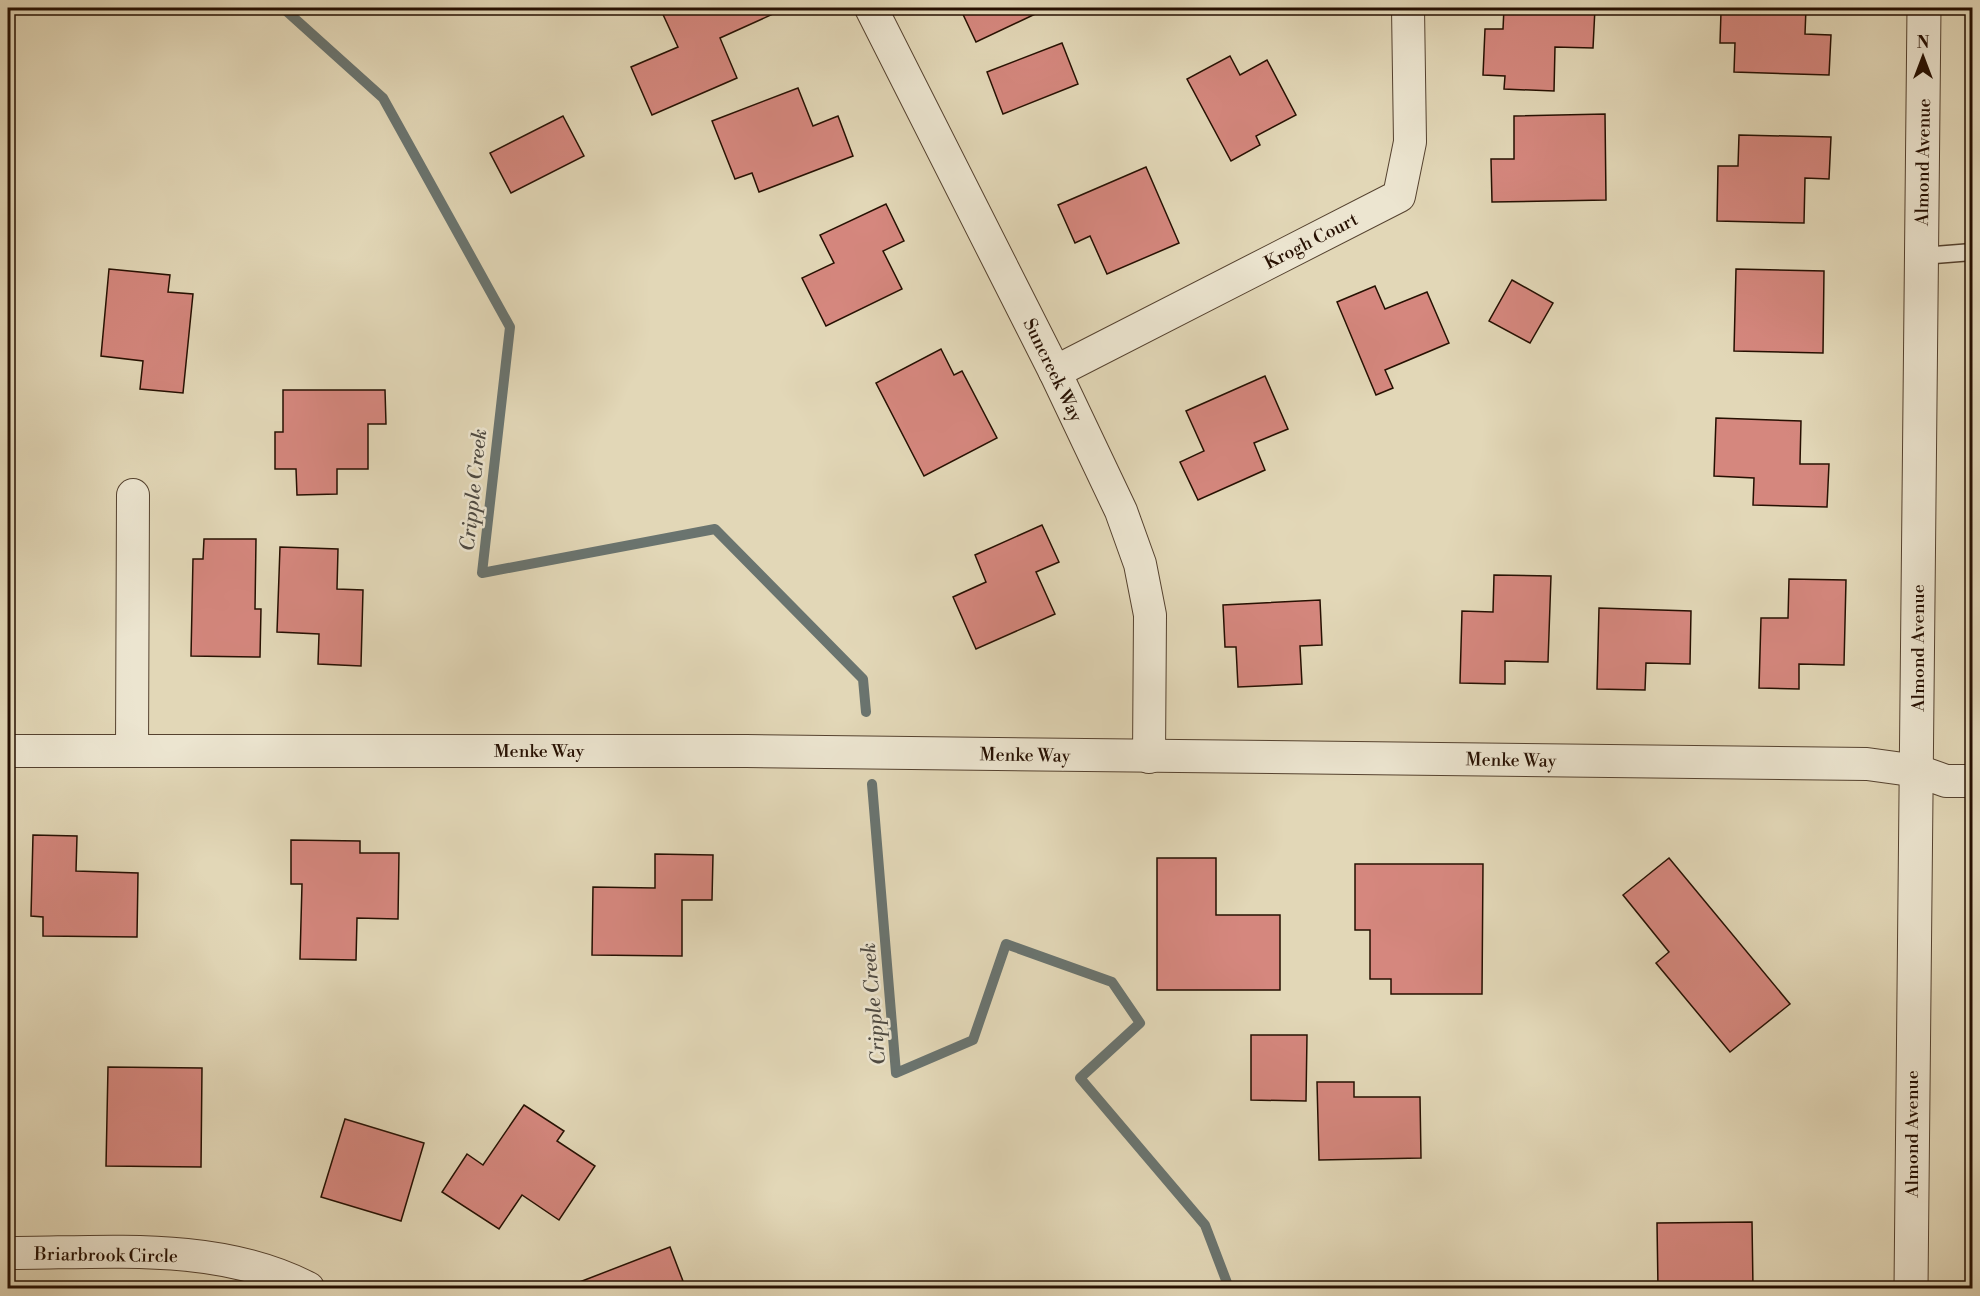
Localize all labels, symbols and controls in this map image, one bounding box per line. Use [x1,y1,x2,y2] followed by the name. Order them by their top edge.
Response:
[1893,27,1953,87] north arrow
[1917,33,1930,53] text: N
[1911,98,1936,227] street label: Almond Avenue
[1261,208,1362,275] street label: Krogh Court
[1018,315,1088,426] street label: Suncreek Way
[456,428,493,553] water label: Cripple Creek
[1907,584,1930,713] street label: Almond Avenue
[494,740,585,763] street label: Menke Way
[979,743,1071,768] street label: Menke Way
[1465,748,1557,773] street label: Menke Way
[857,942,892,1066] water label: Cripple Creek
[1901,1070,1924,1199] street label: Almond Avenue
[33,1243,178,1268] street label: Briarbrook Circle

